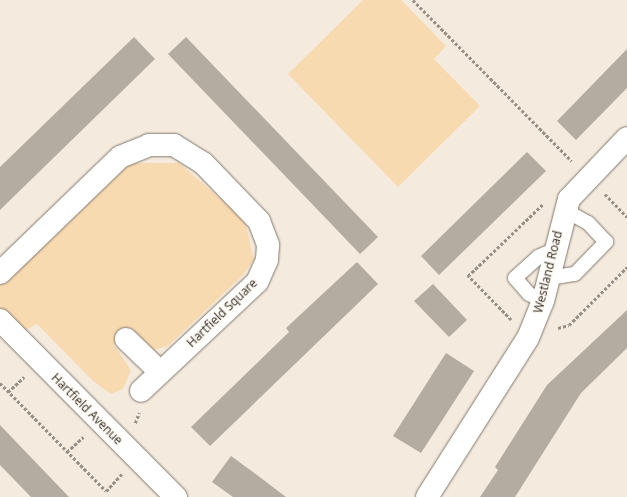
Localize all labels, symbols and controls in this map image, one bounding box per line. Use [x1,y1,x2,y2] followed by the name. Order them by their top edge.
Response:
[531,229,565,315] street label: Westland Road
[184,276,260,350] street label: Hartfield Square
[48,370,126,448] street label: Hartfield Avenue

